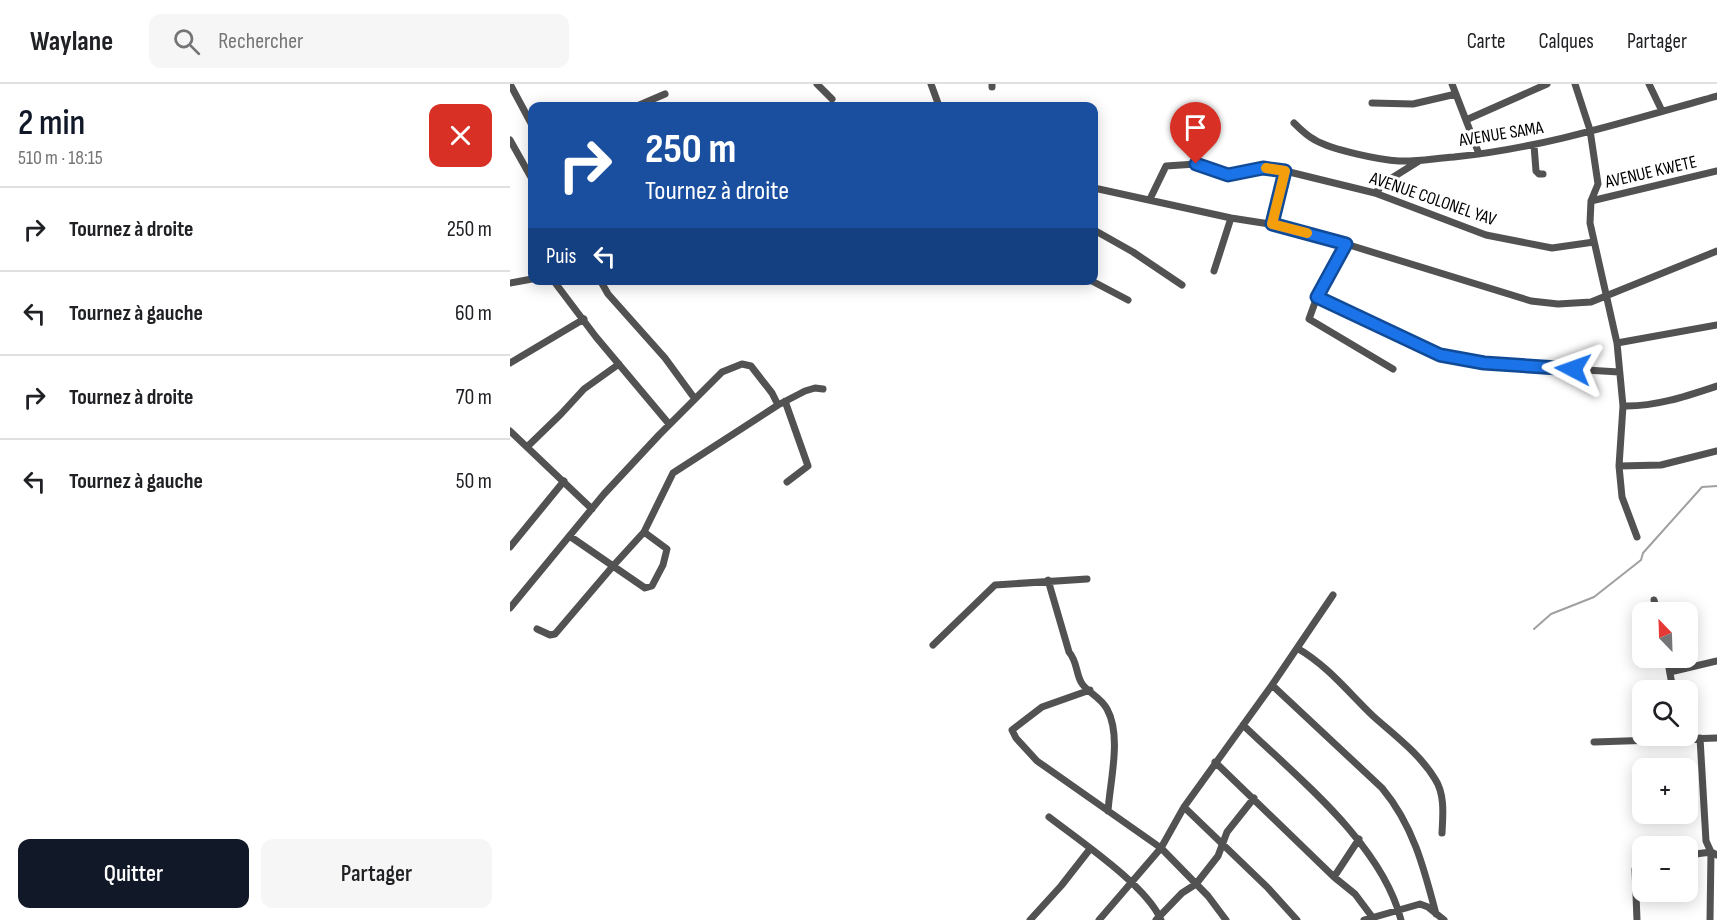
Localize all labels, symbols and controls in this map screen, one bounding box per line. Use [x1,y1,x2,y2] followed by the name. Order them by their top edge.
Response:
[149,14,569,68] search box
[30,25,113,58] text: Waylane
[170,25,203,58] icon: search
[218,28,303,55] text: Rechercher
[1467,29,1506,54] text: Carte
[1539,29,1594,54] text: Calques
[1627,29,1687,54] text: Partager
[18,102,85,145] text: 2 min
[1170,102,1221,164] pin
[429,104,492,167] button: close
[1179,111,1212,144] icon: arrive
[1456,117,1545,151] street label: AVENUE SAMA
[645,124,736,175] text: 250 m
[546,126,624,204] icon: right
[18,146,103,170] text: 510 m · 18:15
[1602,151,1699,193] street label: AVENUE KWETE
[1366,167,1499,230] street label: AVENUE COLONEL YAV
[645,175,789,207] text: Tournez à droite
[18,213,51,246] icon: right
[69,216,194,243] text: Tournez à droite
[447,216,492,243] text: 250 m
[588,240,621,273] icon: left
[546,243,576,270] text: Puis
[18,297,51,330] icon: left
[69,300,203,327] text: Tournez à gauche
[455,300,492,327] text: 60 m
[1541,337,1605,401] position arrow
[18,381,51,414] icon: right
[69,384,194,411] text: Tournez à droite
[456,384,492,411] text: 70 m
[18,465,51,498] icon: left
[69,468,203,495] text: Tournez à gauche
[456,468,492,495] text: 50 m
[1632,602,1698,668] north arrow
[1632,602,1698,902] map controls
[1632,680,1698,746] button: search
[1632,758,1698,824] button: +
[1632,836,1698,902] button: −
[18,839,249,908] button: Quitter
[261,839,492,908] button: Partager

